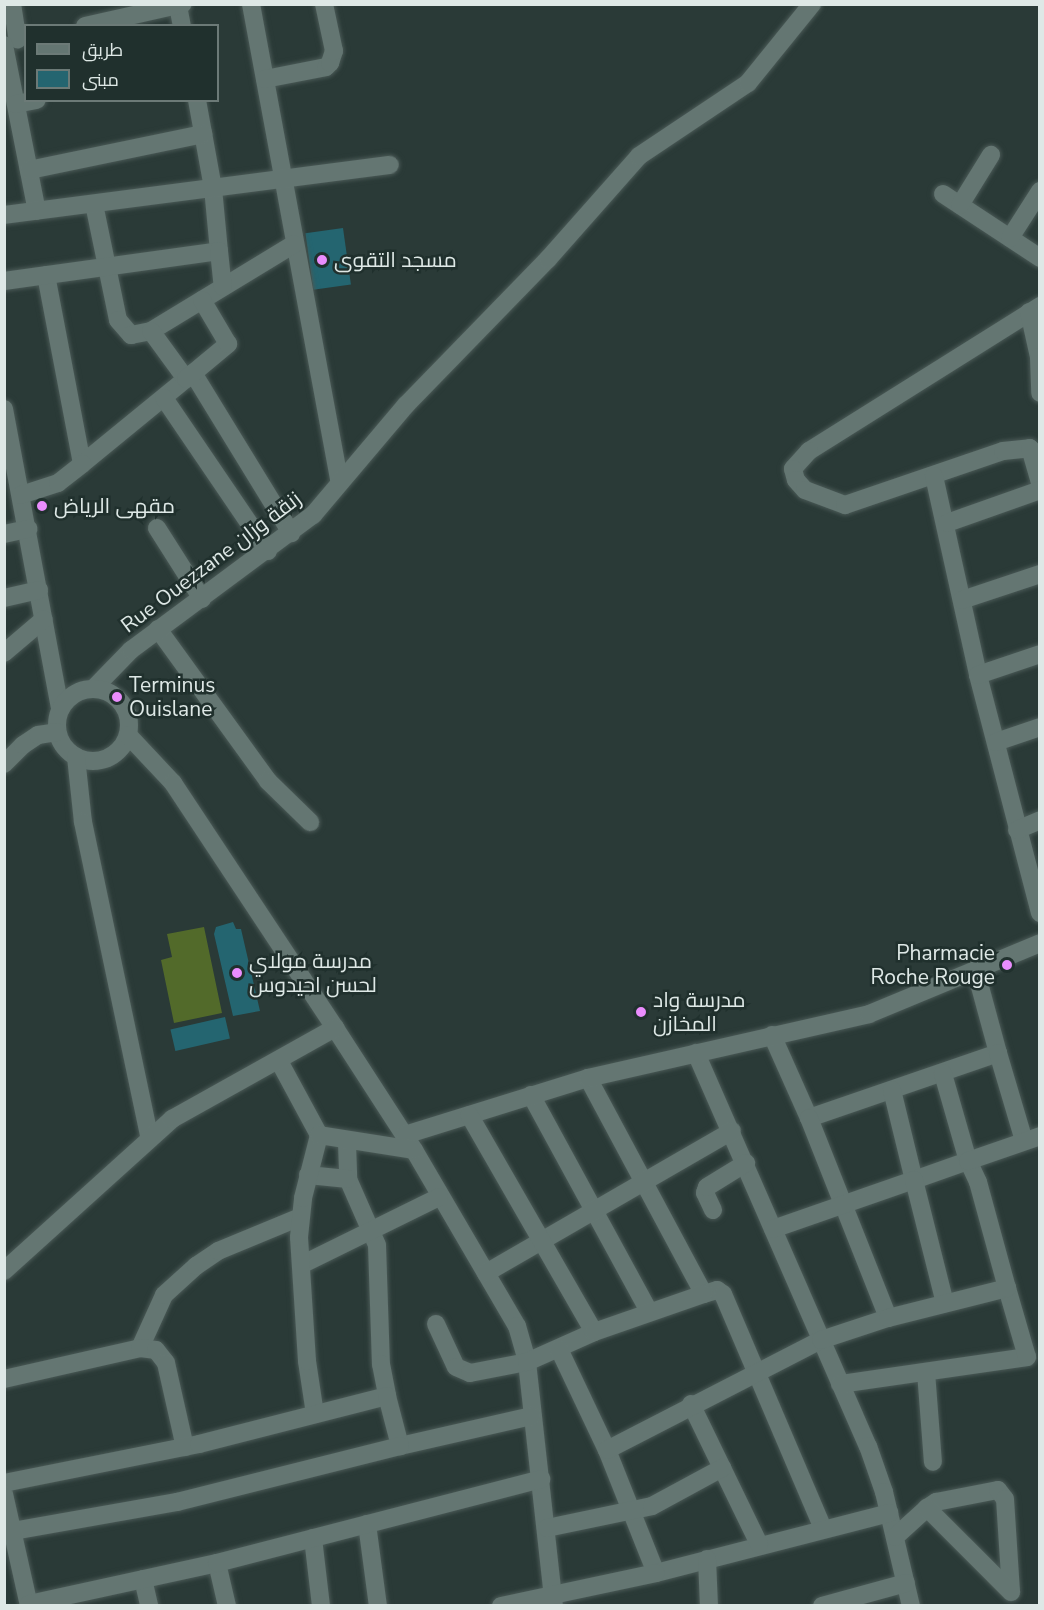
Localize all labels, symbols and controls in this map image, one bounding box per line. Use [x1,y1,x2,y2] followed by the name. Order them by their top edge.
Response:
[24,24,219,102] legend
[82,38,123,62] text: طريق
[82,68,119,92] text: مبنى
[334,247,457,273] place label: مسجد التقوى
[315,253,329,267] marker: مسجد التقوى
[116,486,306,638] street label: Rue Ouezzane زنقة وزان
[54,493,175,519] place label: مقهى الرياض
[35,499,49,513] marker: مقهى الرياض
[129,672,215,722] place label: Terminus Ouislane
[110,690,124,704] marker: Terminus Ouislane
[871,940,995,990] place label: Pharmacie Roche Rouge
[249,948,377,998] place label: مدرسة مولاي لحسن احيدوس
[1000,958,1014,972] marker: Pharmacie Roche Rouge
[230,966,244,980] marker: مدرسة مولاي لحسن احيدوس
[653,987,745,1037] place label: مدرسة واد المخازن
[634,1005,648,1019] marker: مدرسة واد المخازن

